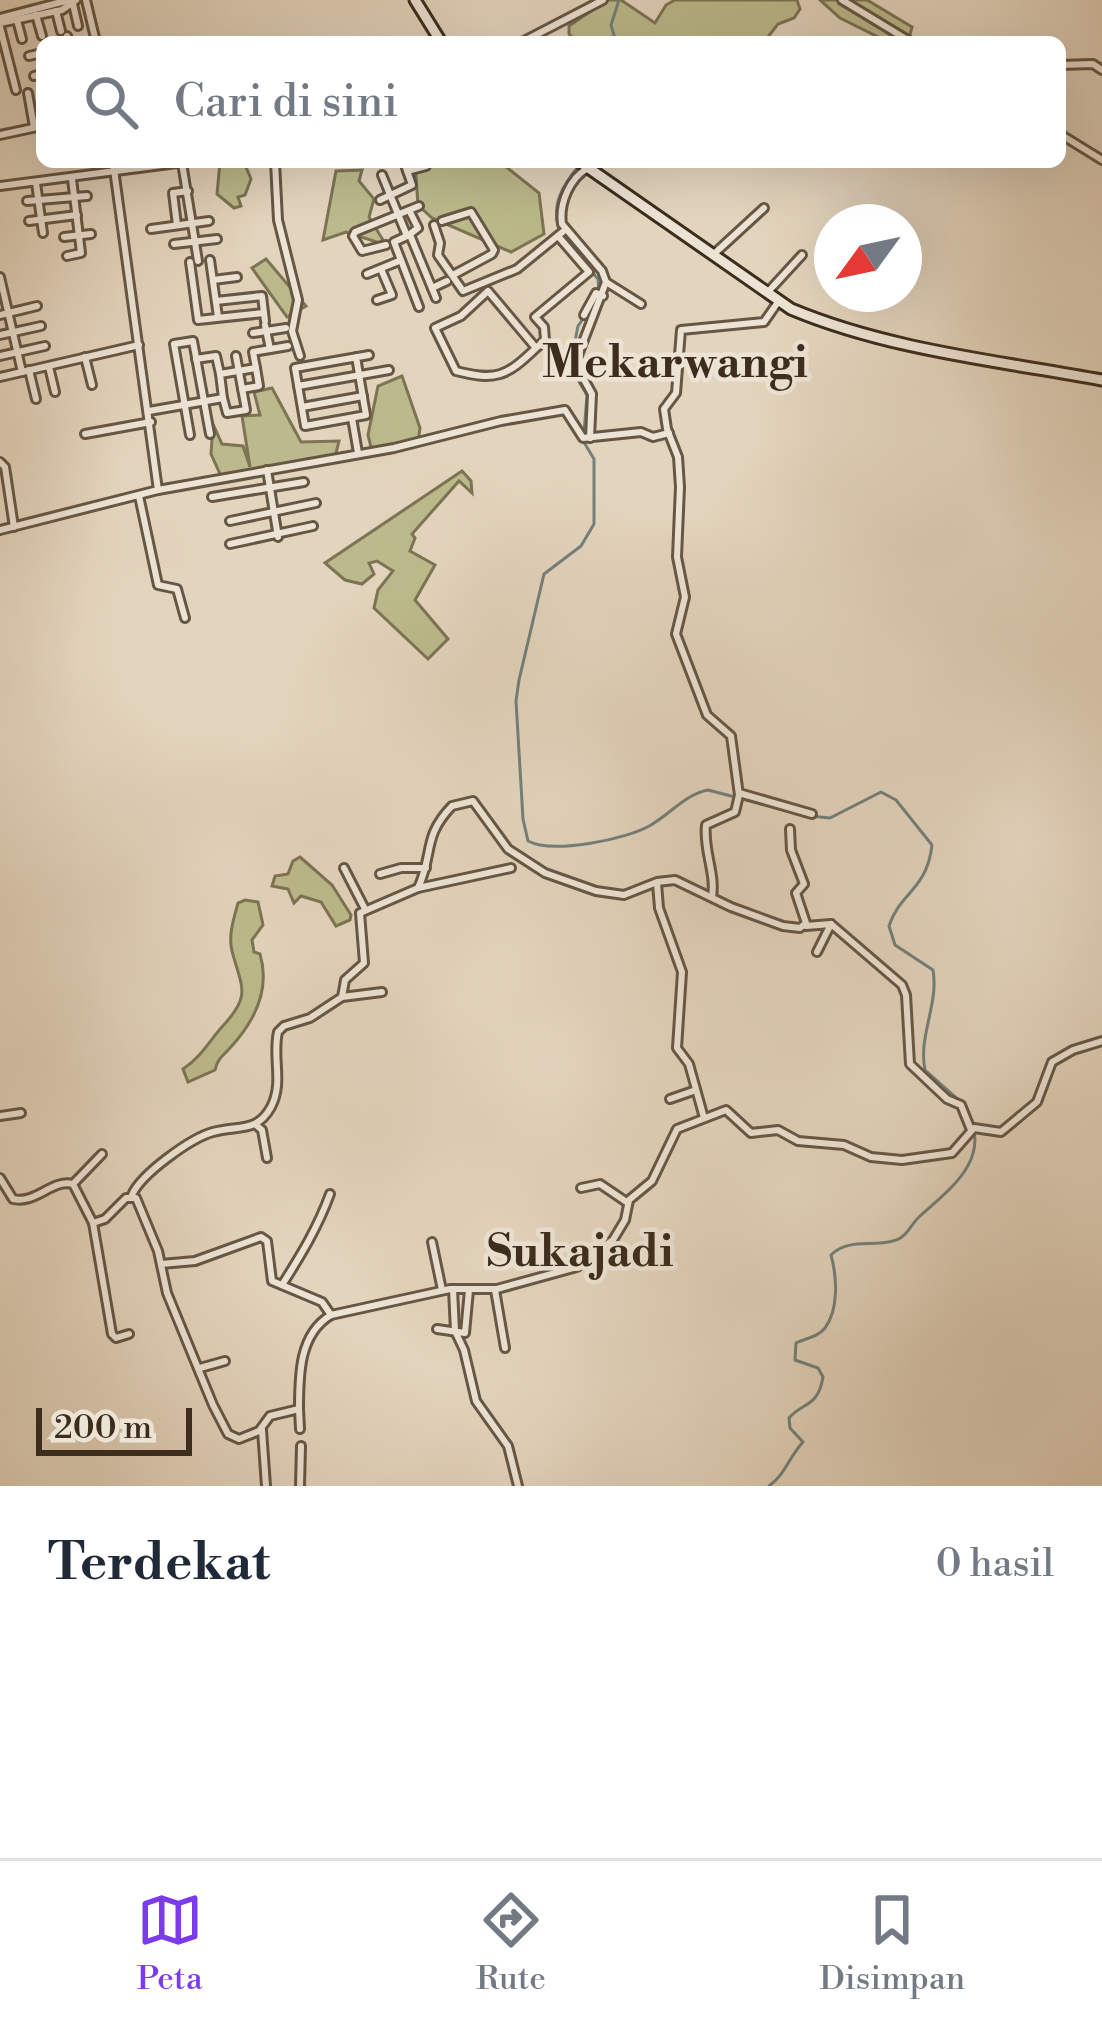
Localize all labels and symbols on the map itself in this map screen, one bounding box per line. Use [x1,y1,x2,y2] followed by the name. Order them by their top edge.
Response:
[814,204,922,312] north arrow
[542,335,808,392] district label: Mekarwangi
[486,1224,674,1281] district label: Sukajadi
[36,1402,192,1455] scale bar

